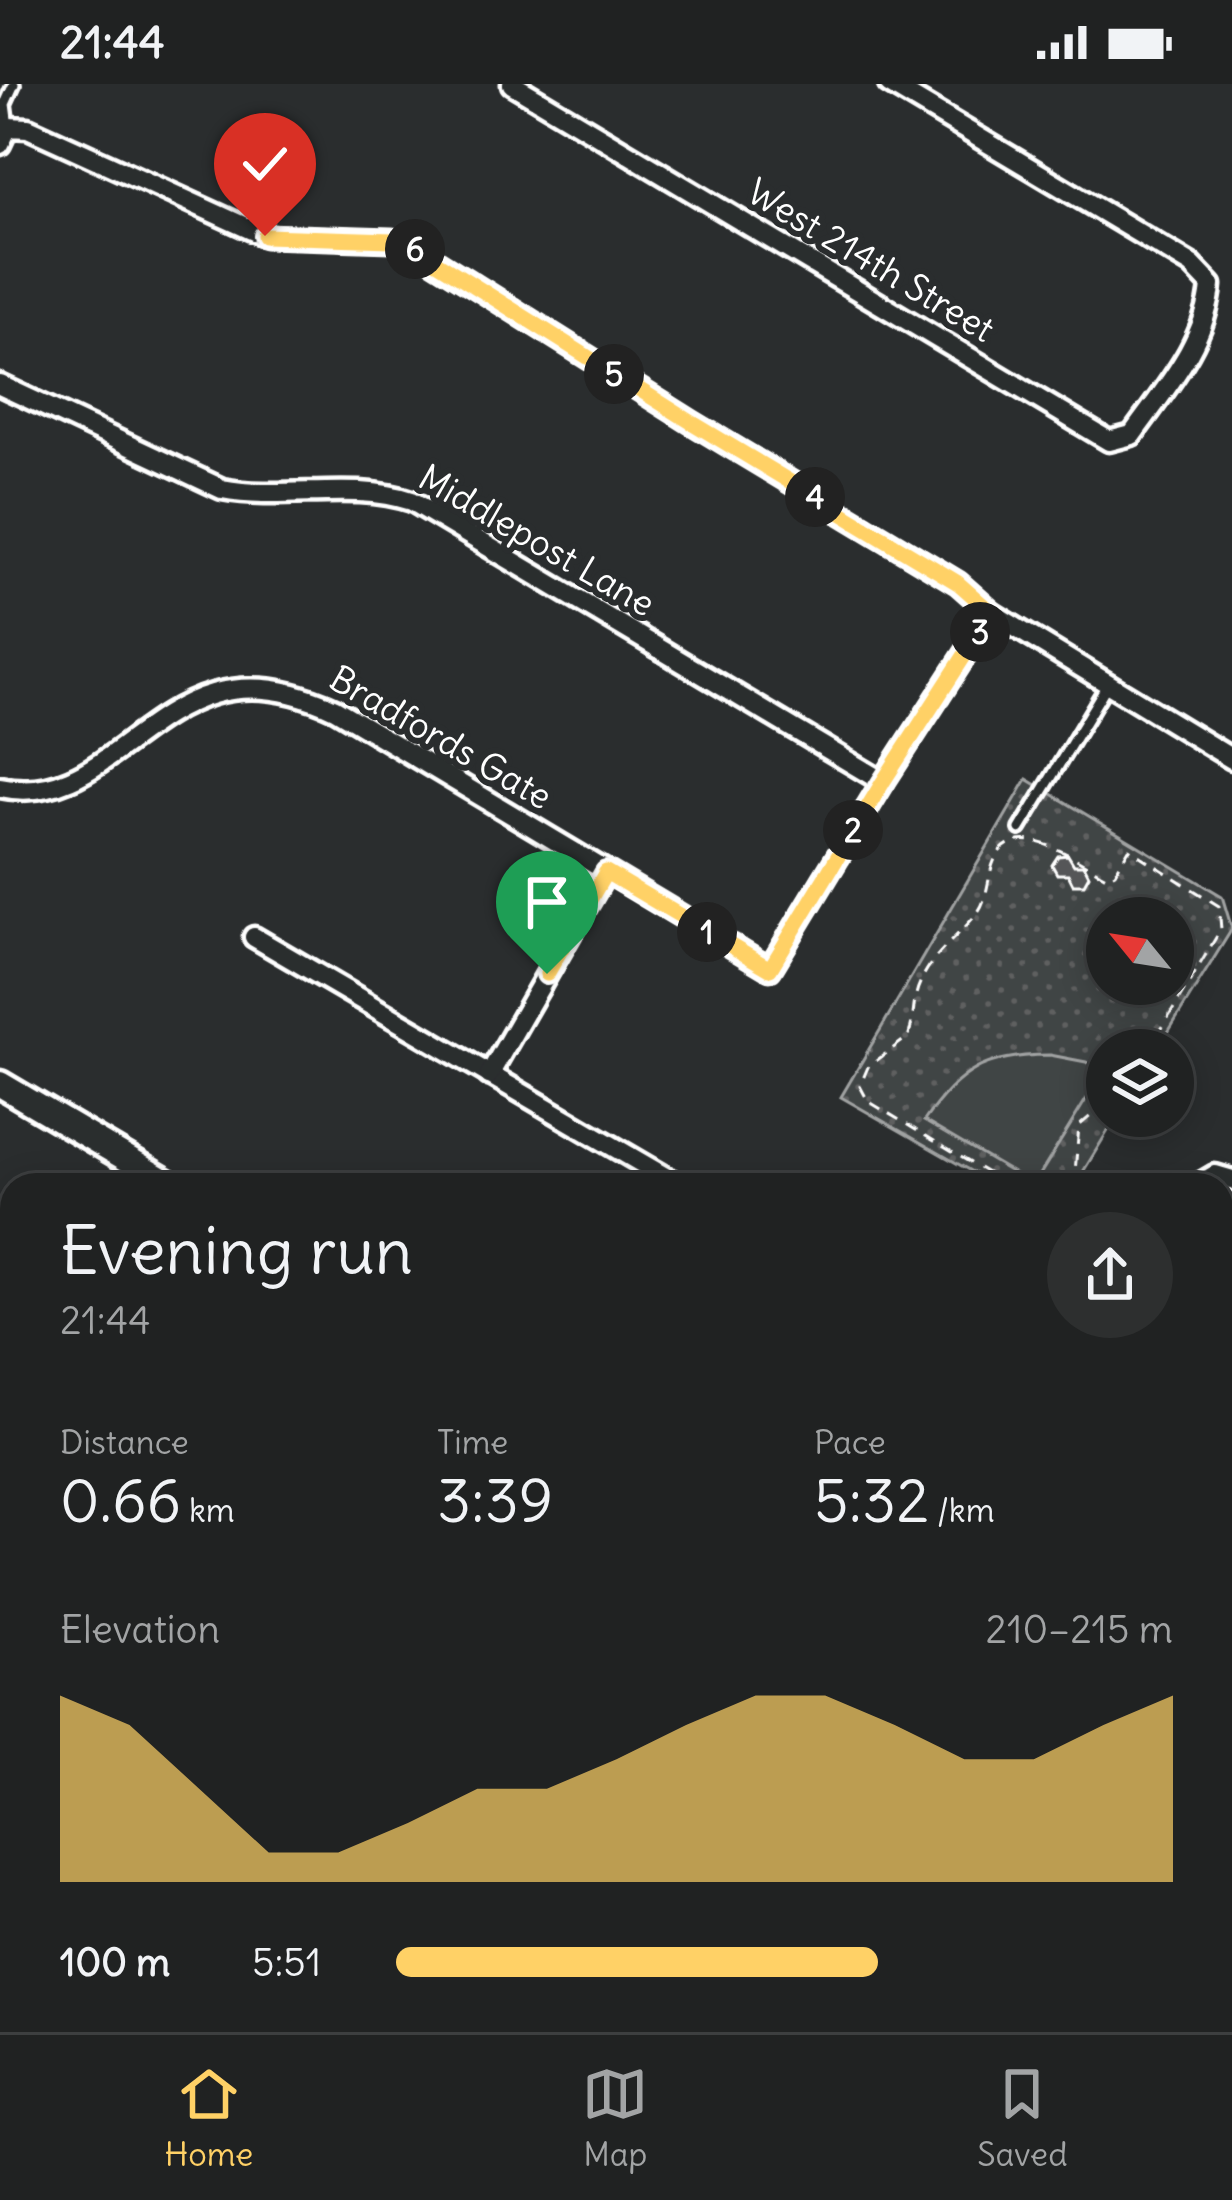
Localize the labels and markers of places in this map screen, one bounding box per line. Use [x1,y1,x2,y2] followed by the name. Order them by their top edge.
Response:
[214,113,316,236] pin
[385,219,445,279] pin: 6
[584,344,644,404] pin: 5
[785,467,845,527] pin: 4
[950,602,1010,662] pin: 3
[823,800,883,860] pin: 2
[496,851,598,974] pin
[677,902,737,962] pin: 1

